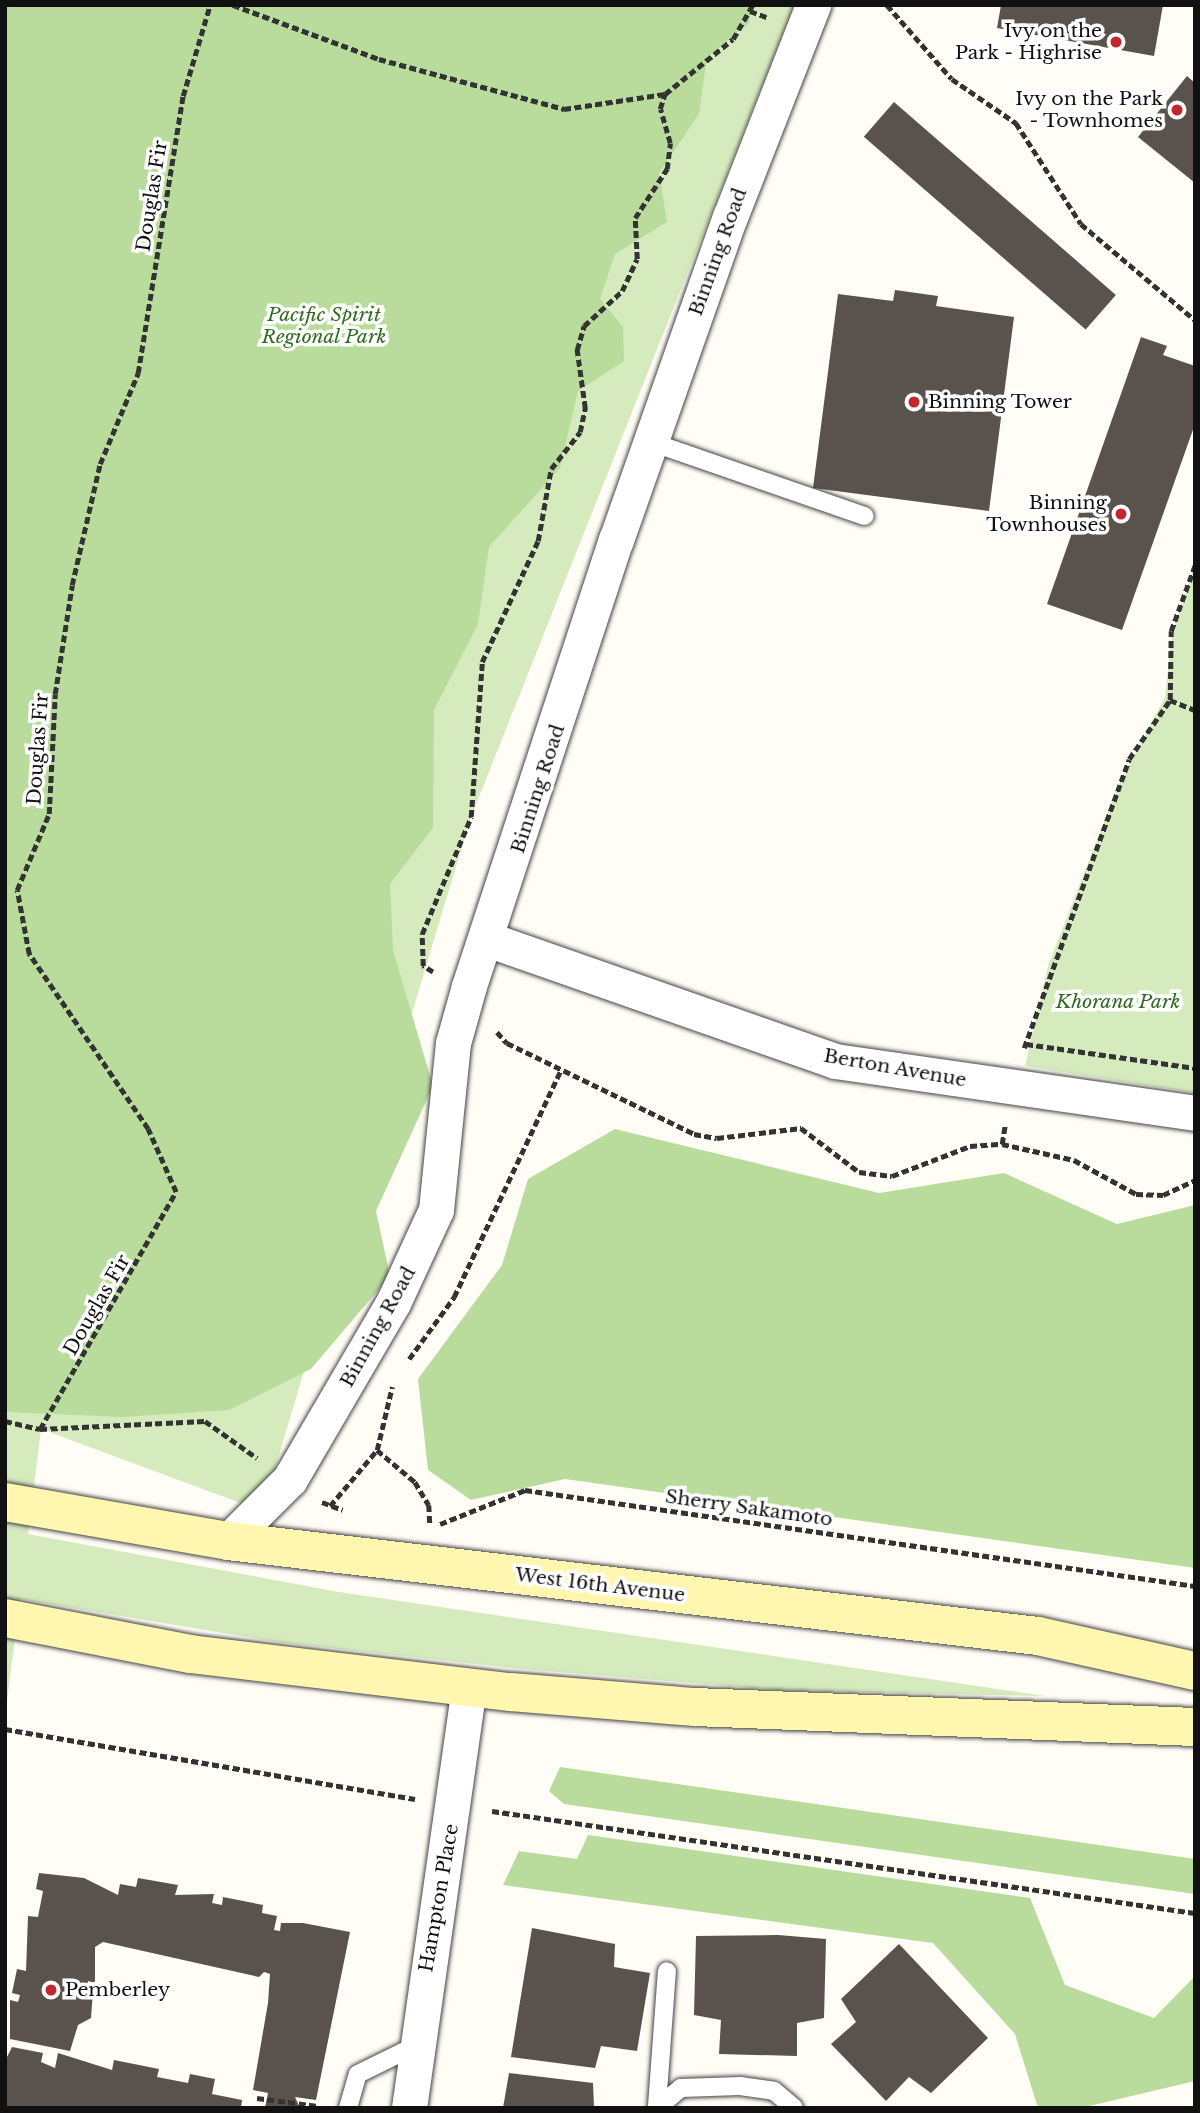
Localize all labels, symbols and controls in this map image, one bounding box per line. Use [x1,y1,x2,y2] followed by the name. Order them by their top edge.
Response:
[955,20,1102,64] place label: Ivy on the Park - Highrise
[1108,34,1124,50] marker: Ivy on the Park - Highrise
[1015,88,1163,132] place label: Ivy on the Park - Townhomes
[1169,102,1185,118] marker: Ivy on the Park - Townhomes
[132,139,172,253] street label: Douglas Fir
[684,185,752,319] street label: Binning Road
[261,304,387,348] park label: Pacific Spirit Regional Park
[928,391,1073,413] place label: Binning Tower
[906,394,922,410] marker: Binning Tower
[986,492,1107,536] place label: Binning Townhouses
[1113,506,1129,522] marker: Binning Townhouses
[23,692,53,806] street label: Douglas Fir
[506,722,570,856] street label: Binning Road
[1055,991,1181,1013] park label: Khorana Park
[822,1044,968,1092] street label: Berton Avenue
[59,1251,135,1359] street label: Douglas Fir
[335,1263,421,1391] street label: Binning Road
[664,1485,834,1531] street label: Sherry Sakamoto
[513,1563,687,1607] street label: West 16th Avenue
[415,1822,463,1974] street label: Hampton Place
[65,1979,170,2001] place label: Pemberley
[43,1982,59,1998] marker: Pemberley

